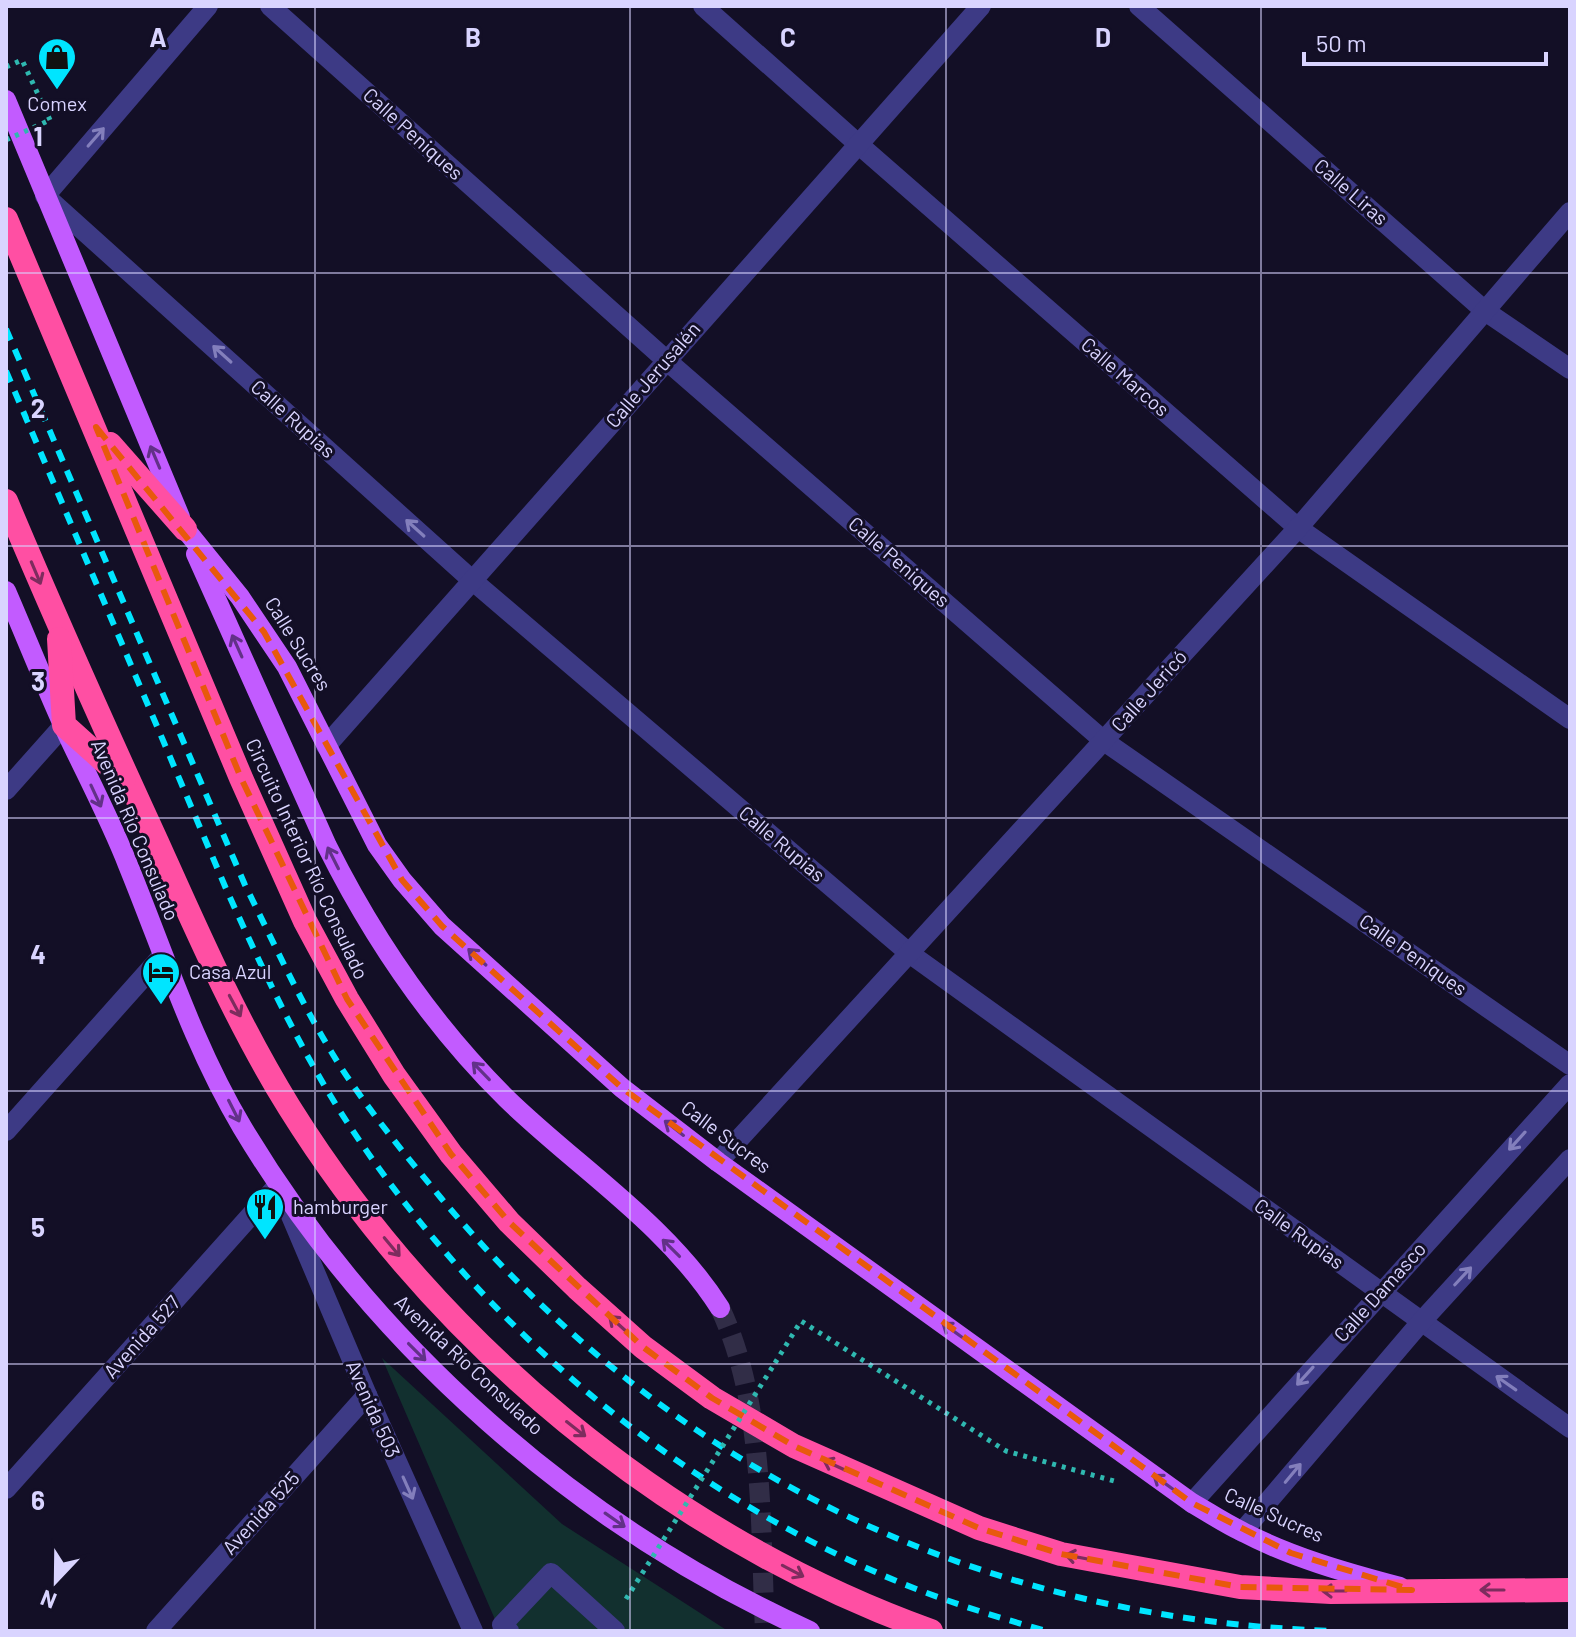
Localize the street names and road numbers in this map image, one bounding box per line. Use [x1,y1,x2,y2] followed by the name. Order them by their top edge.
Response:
[359,82,469,184] street label: Calle Peniques
[1310,153,1393,230] street label: Calle Liras
[600,317,705,432] street label: Calle Jerusalén
[1077,332,1175,421] street label: Calle Marcos
[247,374,341,462] street label: Calle Rupias
[844,511,955,612] street label: Calle Peniques
[261,592,337,695] street label: Calle Sucres
[1105,644,1191,736] street label: Calle Jericó
[241,734,374,983] street label: Circuito Interior Río Consulado
[87,735,185,924] street label: Avenida Río Consulado
[735,800,831,886] street label: Calle Rupias
[1355,908,1472,1000] street label: Calle Peniques
[677,1095,776,1178] street label: Calle Sucres
[1250,1193,1349,1274] street label: Calle Rupias
[1328,1236,1430,1346] street label: Calle Damasco
[390,1289,549,1439] street label: Avenida Río Consulado
[98,1290,185,1383] street label: Avenida 527
[342,1356,406,1461] street label: Avenida 503
[217,1466,304,1559] street label: Avenida 525
[1221,1482,1328,1547] street label: Calle Sucres

